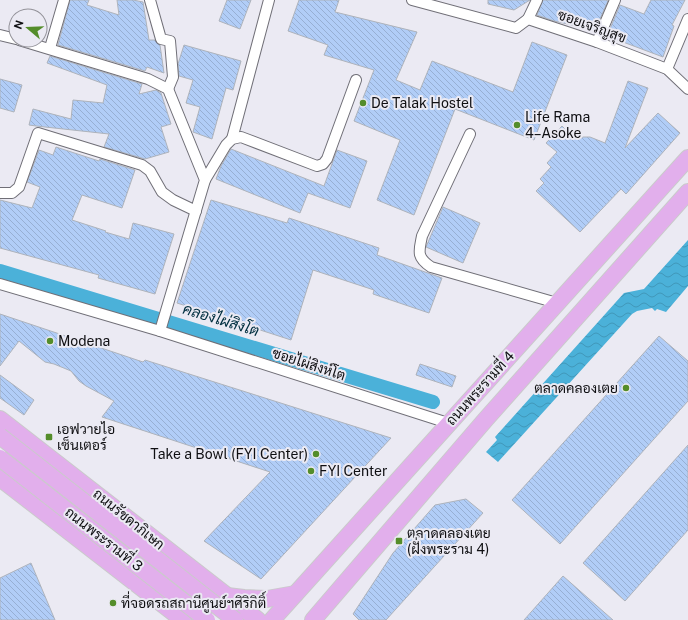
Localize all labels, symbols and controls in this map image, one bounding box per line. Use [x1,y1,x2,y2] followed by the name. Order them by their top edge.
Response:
[555,6,628,48] street label: ซอยเจริญสุข
[8,8,48,48] north arrow
[11,19,26,31] text: N
[371,95,473,111] place label: De Talak Hostel
[358,98,368,108] marker: De Talak Hostel
[525,109,590,141] place label: Life Rama 4–Asoke
[512,120,522,130] marker: Life Rama 4–Asoke
[181,299,262,339] water label: คลองไผ่สิงโต
[58,333,110,349] place label: Modena
[45,336,55,346] marker: Modena
[270,344,348,383] street label: ซอยไผ่สิงห์โต
[440,345,517,428] street label: ถนนพระรามที่ 4
[534,380,618,396] place label: ตลาดคลองเตย
[621,383,631,393] marker: ตลาดคลองเตย
[57,421,115,453] place label: เอฟวายไอ เซ็นเตอร์
[44,432,54,442] marker: เอฟวายไอ เซ็นเตอร์
[150,446,308,462] place label: Take a Bowl (FYI Center)
[311,449,321,459] marker: Take a Bowl (FYI Center)
[319,463,388,479] place label: FYI Center
[306,466,316,476] marker: FYI Center
[90,485,168,553] street label: ถนนรัชดาภิเษก
[62,501,149,574] street label: ถนนพระรามที่ 3
[407,525,491,557] place label: ตลาดคลองเตย (ฝั่งพระราม 4)
[394,536,404,546] marker: ตลาดคลองเตย (ฝั่งพระราม 4)
[121,591,266,613] place label: ที่จอดรถสถานีศูนย์ฯศิริกิติ์
[108,598,118,608] marker: ที่จอดรถสถานีศูนย์ฯศิริกิติ์

